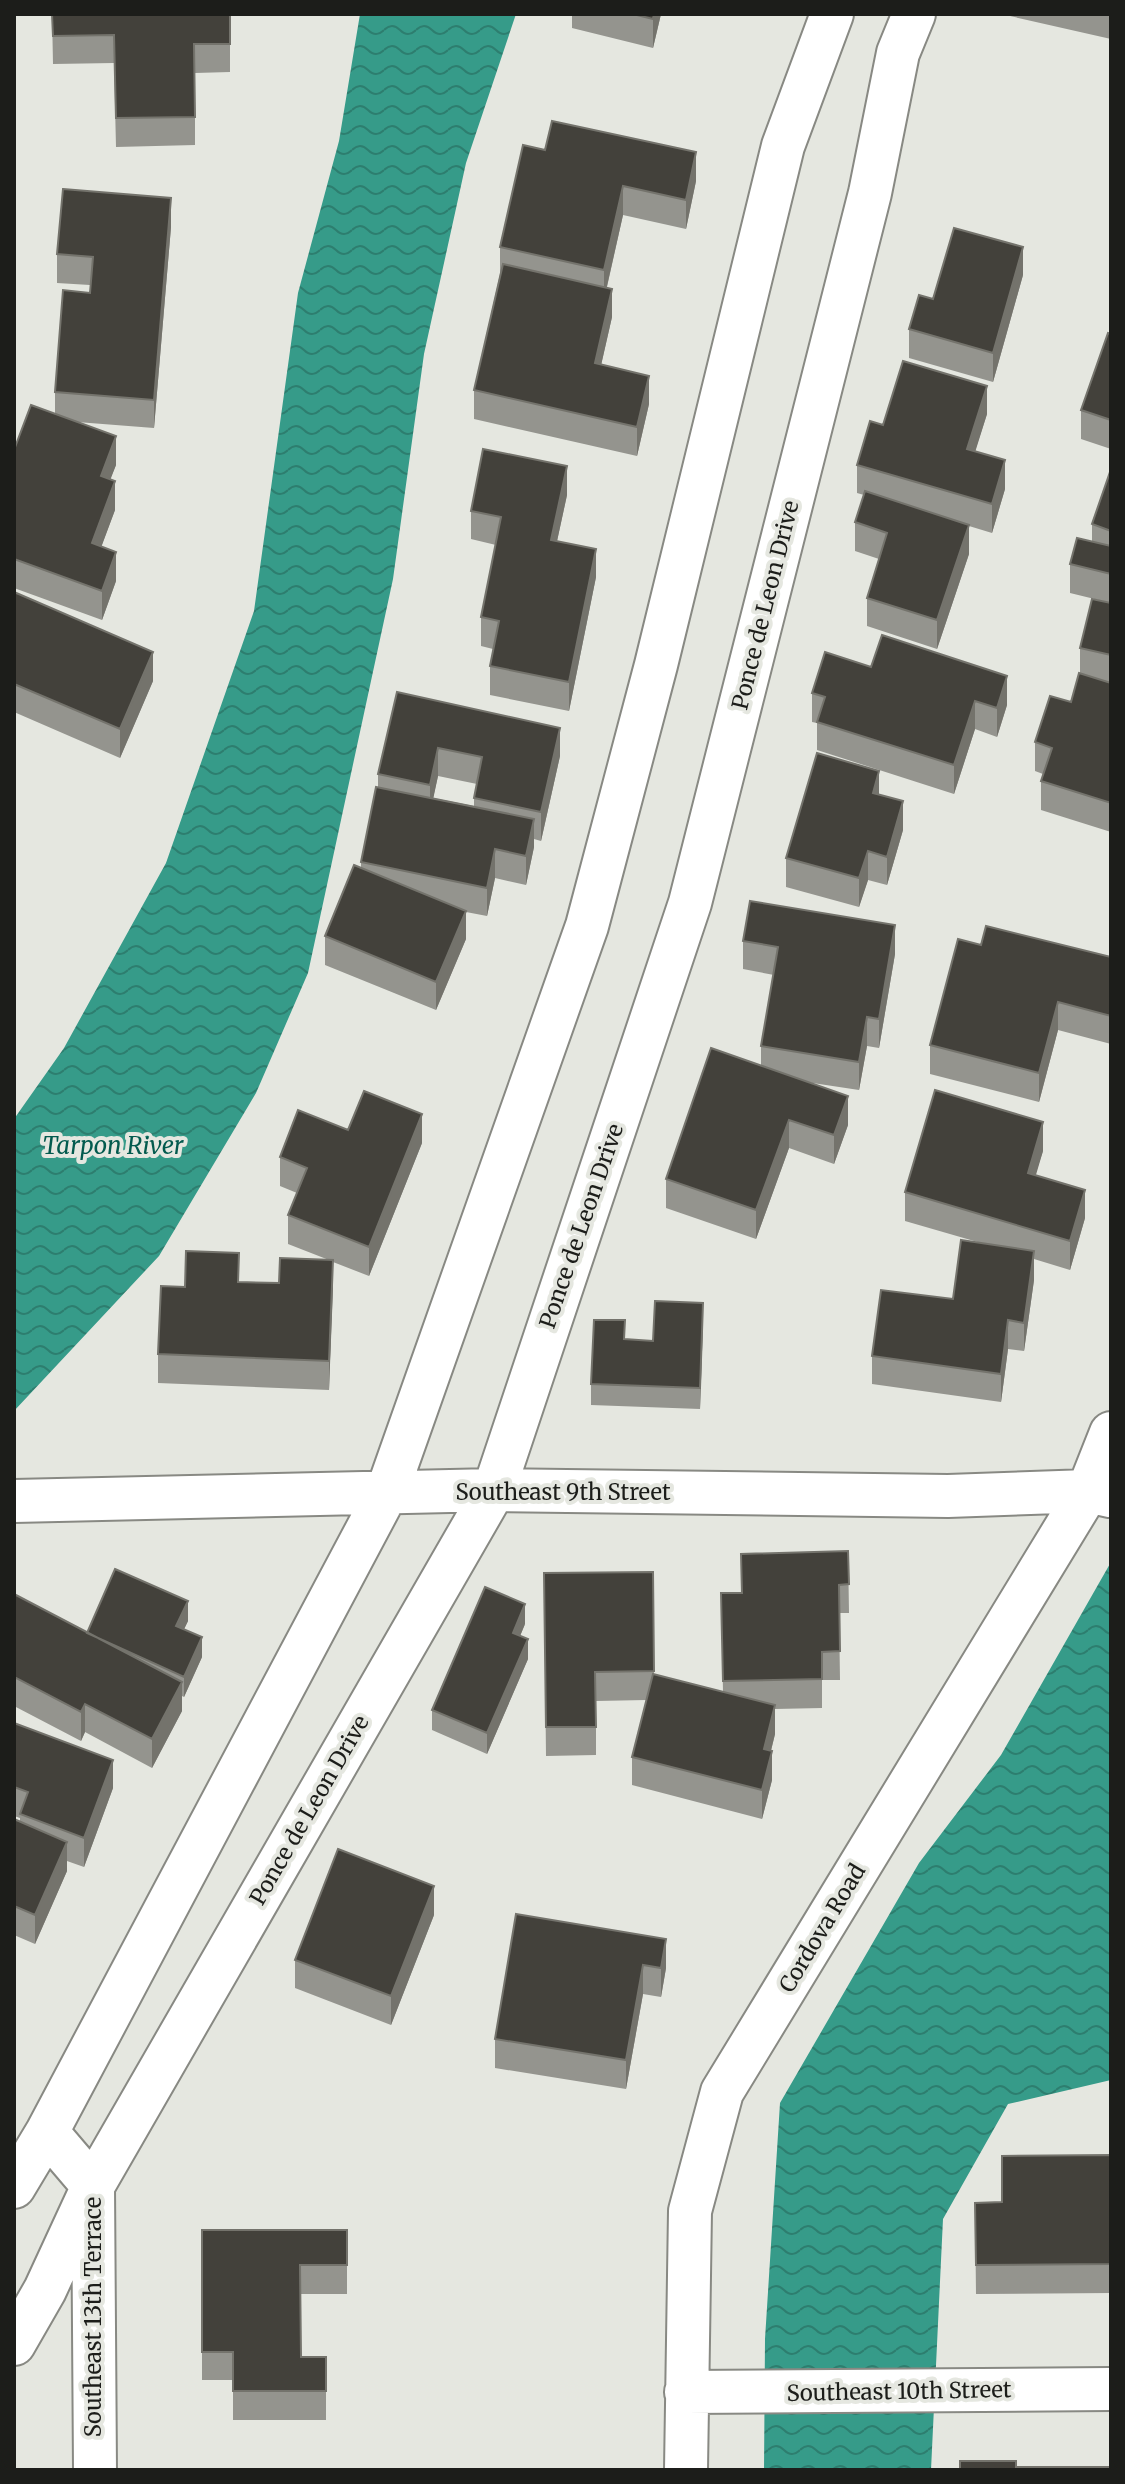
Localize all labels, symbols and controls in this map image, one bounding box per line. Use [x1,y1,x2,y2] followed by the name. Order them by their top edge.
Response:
[725,498,805,712] street label: Ponce de Leon Drive
[533,1120,629,1332] street label: Ponce de Leon Drive
[42,1130,185,1161] water label: Tarpon River
[455,1478,671,1506] street label: Southeast 9th Street
[243,1710,375,1910] street label: Ponce de Leon Drive
[773,1859,871,1997] street label: Cordova Road
[79,2197,107,2437] street label: Southeast 13th Terrace
[786,2375,1012,2407] street label: Southeast 10th Street

